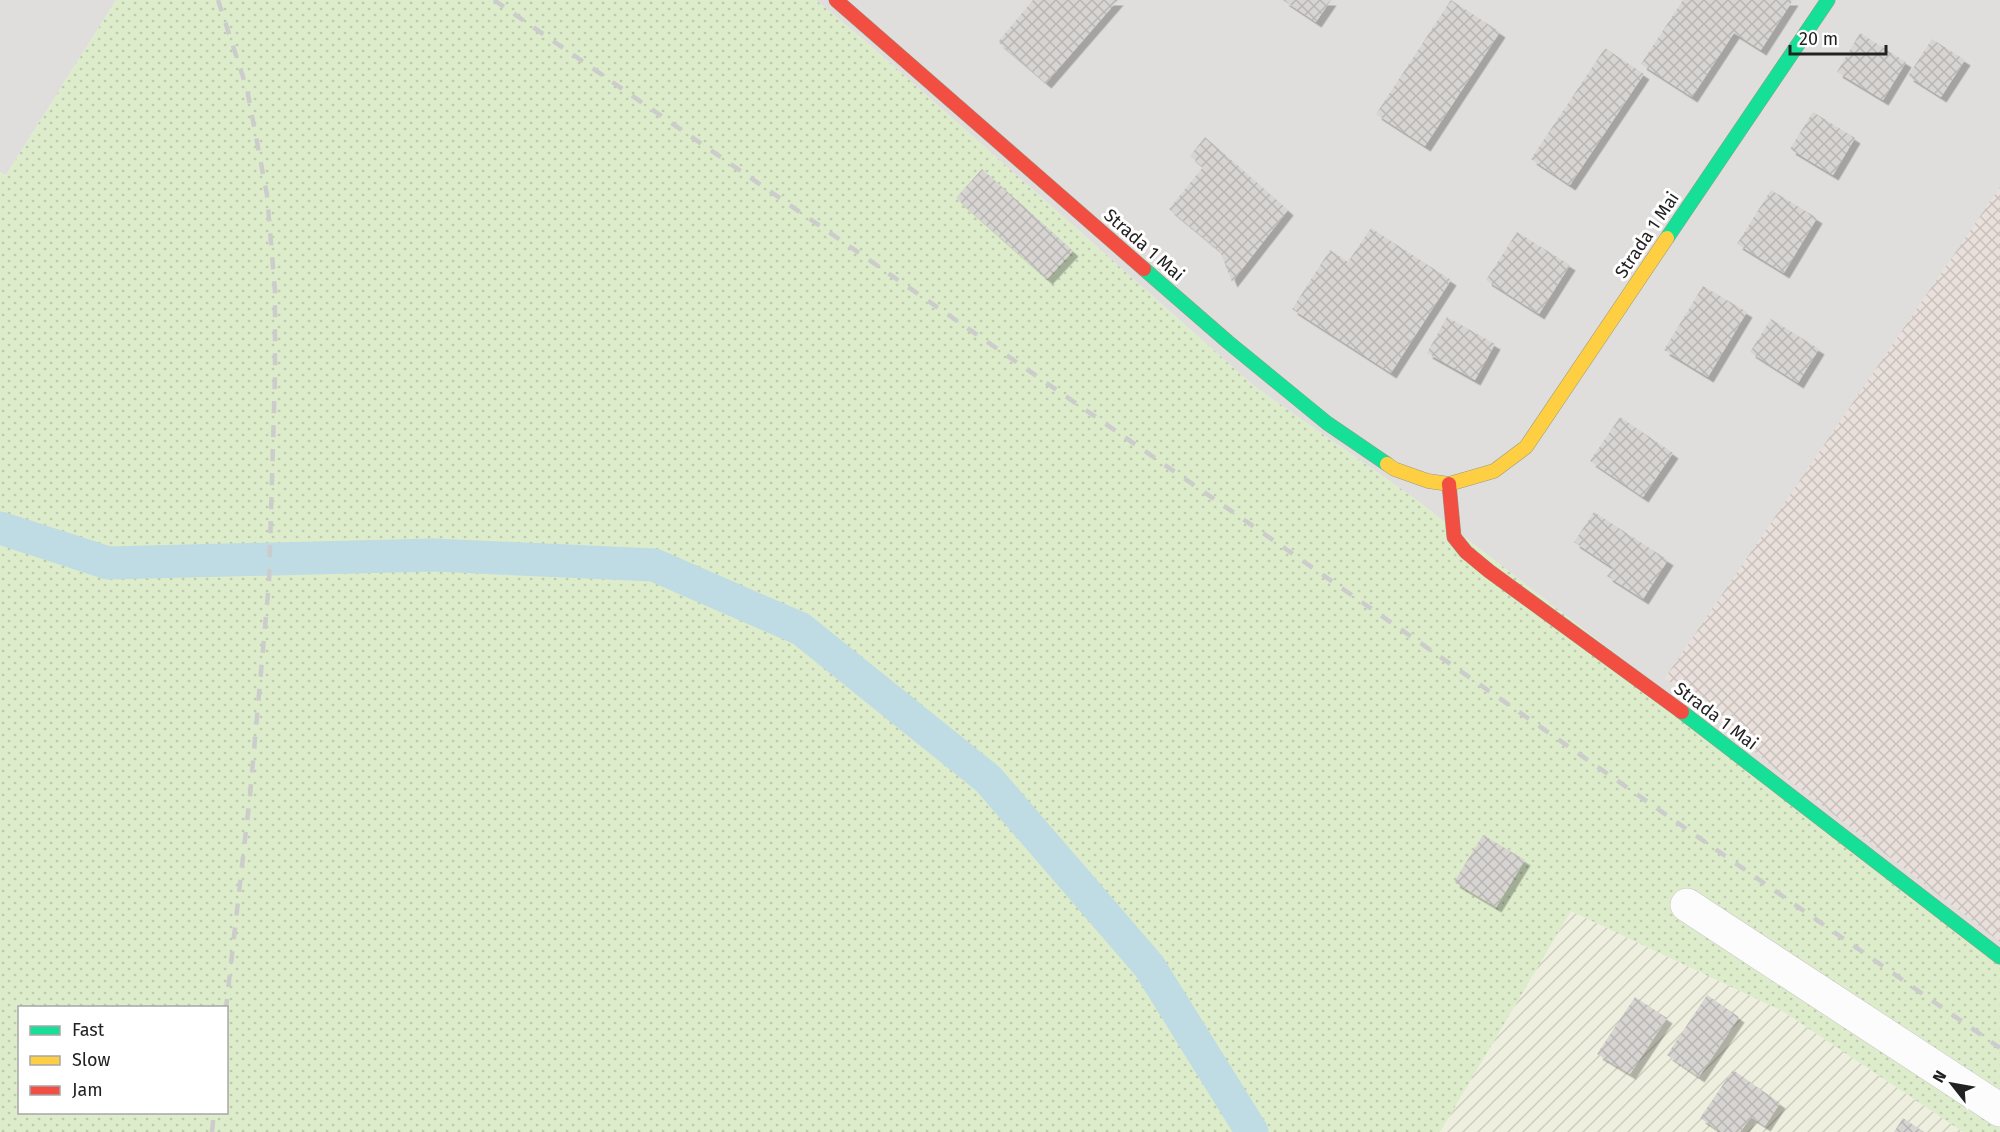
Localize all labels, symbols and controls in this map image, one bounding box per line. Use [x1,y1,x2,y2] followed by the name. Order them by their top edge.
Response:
[1790,18,1886,56] scale bar
[1799,28,1838,50] text: 20 m
[1610,188,1684,282] street label: Strada 1 Mai
[1099,204,1189,286] street label: Strada 1 Mai
[1670,677,1762,755] street label: Strada 1 Mai
[18,1006,228,1114] legend
[72,1019,105,1041] text: Fast
[72,1049,111,1071] text: Slow
[1922,1054,1982,1114] north arrow
[1929,1067,1950,1086] text: N
[72,1079,103,1101] text: Jam

